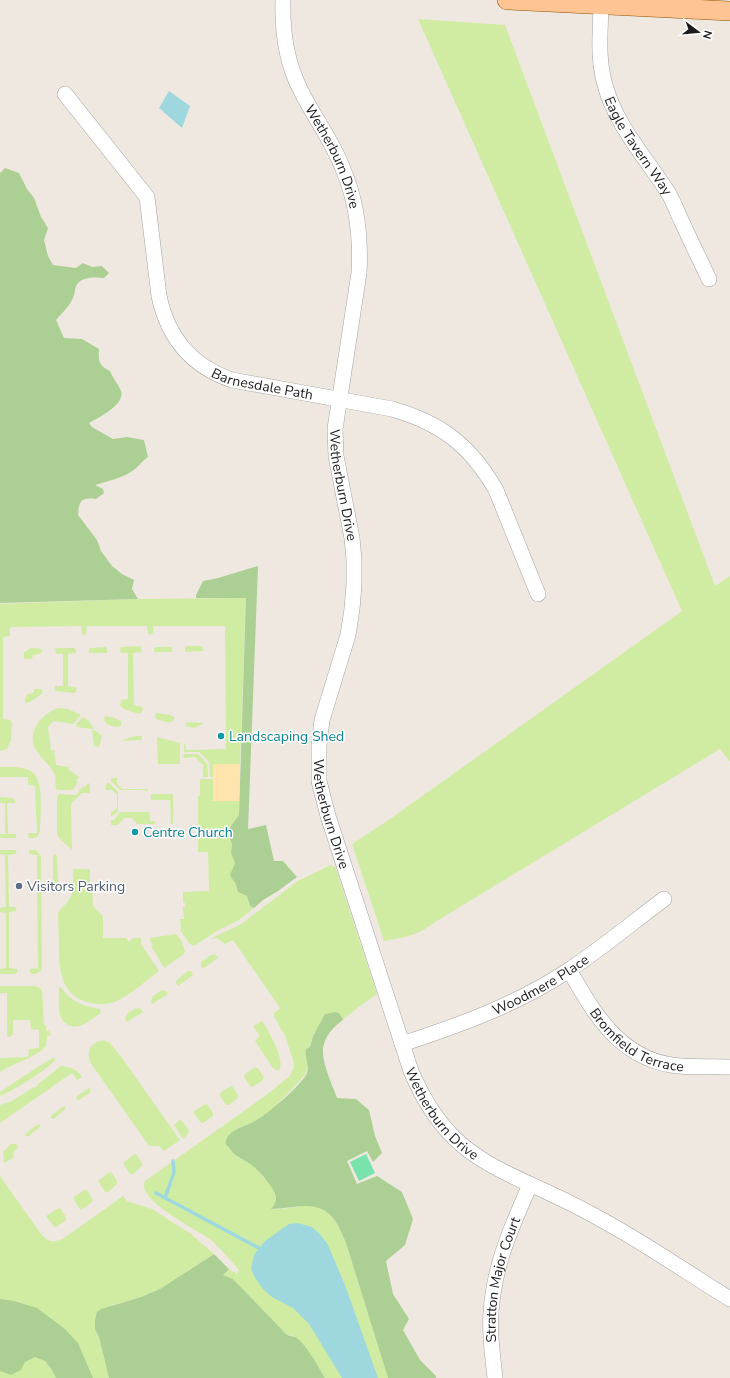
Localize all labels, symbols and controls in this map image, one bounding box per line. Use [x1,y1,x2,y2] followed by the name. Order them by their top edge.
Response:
[678,12,718,52] north arrow
[699,29,715,41] text: N
[600,94,677,200] street label: Eagle Tavern Way
[300,101,364,210] street label: Wetherburn Drive
[208,364,315,405] street label: Barnesdale Path
[325,429,361,542] street label: Wetherburn Drive
[229,727,344,746] place label: Landscaping Shed
[216,731,226,741] marker: Landscaping Shed
[309,759,354,871] street label: Wetherburn Drive
[143,823,233,842] place label: Centre Church
[130,827,140,837] marker: Centre Church
[26,877,125,896] place label: Visitors Parking
[14,881,24,891] marker: Visitors Parking
[489,950,593,1020] street label: Woodmere Place
[585,1004,685,1076] street label: Bromfield Terrace
[400,1064,482,1165] street label: Wetherburn Drive
[481,1214,525,1343] street label: Stratton Major Court

